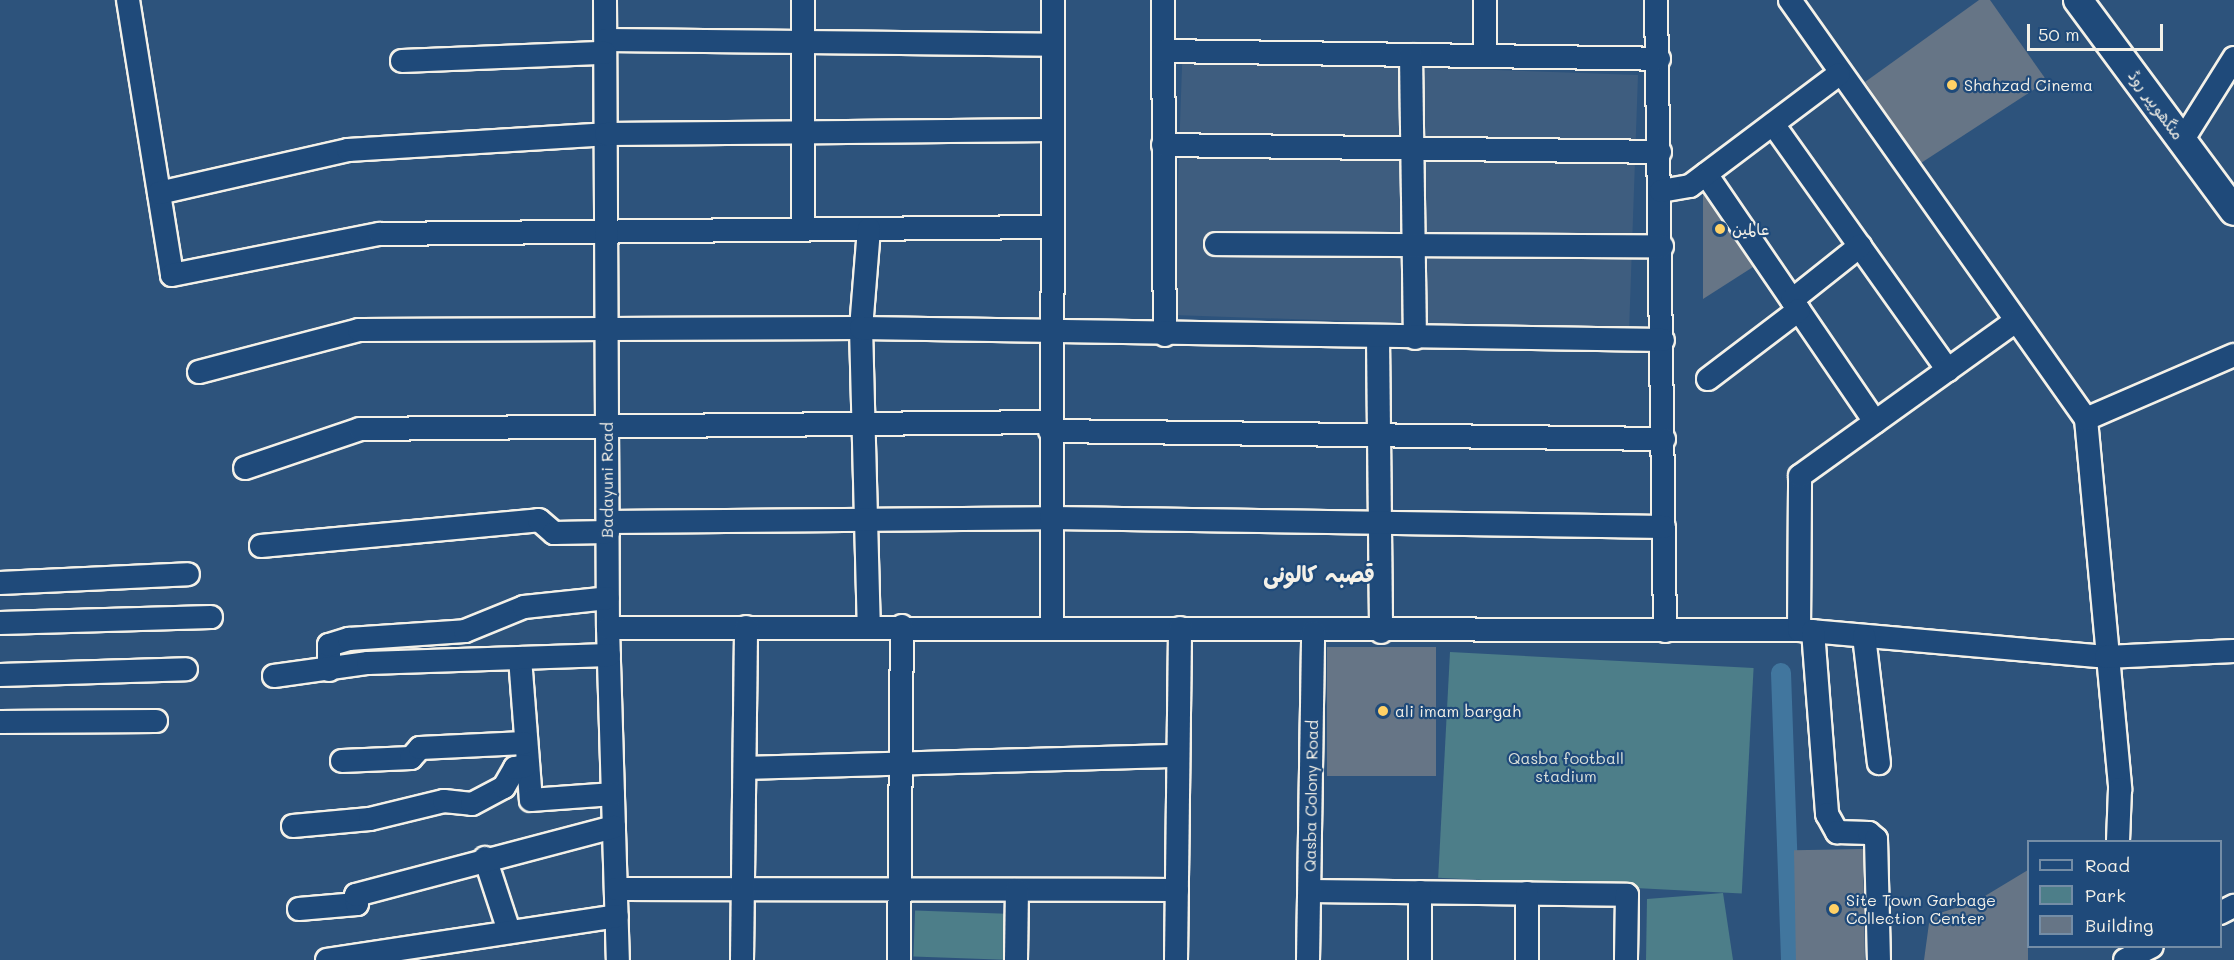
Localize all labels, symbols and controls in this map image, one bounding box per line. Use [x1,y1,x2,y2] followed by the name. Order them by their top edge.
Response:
[2030,12,2166,50] scale bar
[2038,22,2080,46] text: 50 m
[2124,66,2188,144] street label: منگھوپیر روڈ
[1964,75,2093,95] place label: Shahzad Cinema
[1945,78,1959,92] marker: Shahzad Cinema
[1732,219,1769,239] place label: عالمین
[1713,222,1727,236] marker: عالمین
[597,422,617,538] street label: Badayuni Road
[1263,561,1375,587] district label: قصبہ کالونی
[1395,701,1521,721] place label: ali imam bargah
[1376,704,1390,718] marker: ali imam bargah
[1300,720,1322,872] street label: Qasba Colony Road
[1508,748,1624,786] park label: Qasba football stadium
[2027,840,2222,948] legend
[2085,853,2130,877] text: Road
[2085,883,2126,907] text: Park
[1846,890,1996,928] place label: Site Town Garbage Collection Center
[1827,902,1841,916] marker: Site Town Garbage Collection Center
[2085,913,2153,937] text: Building

